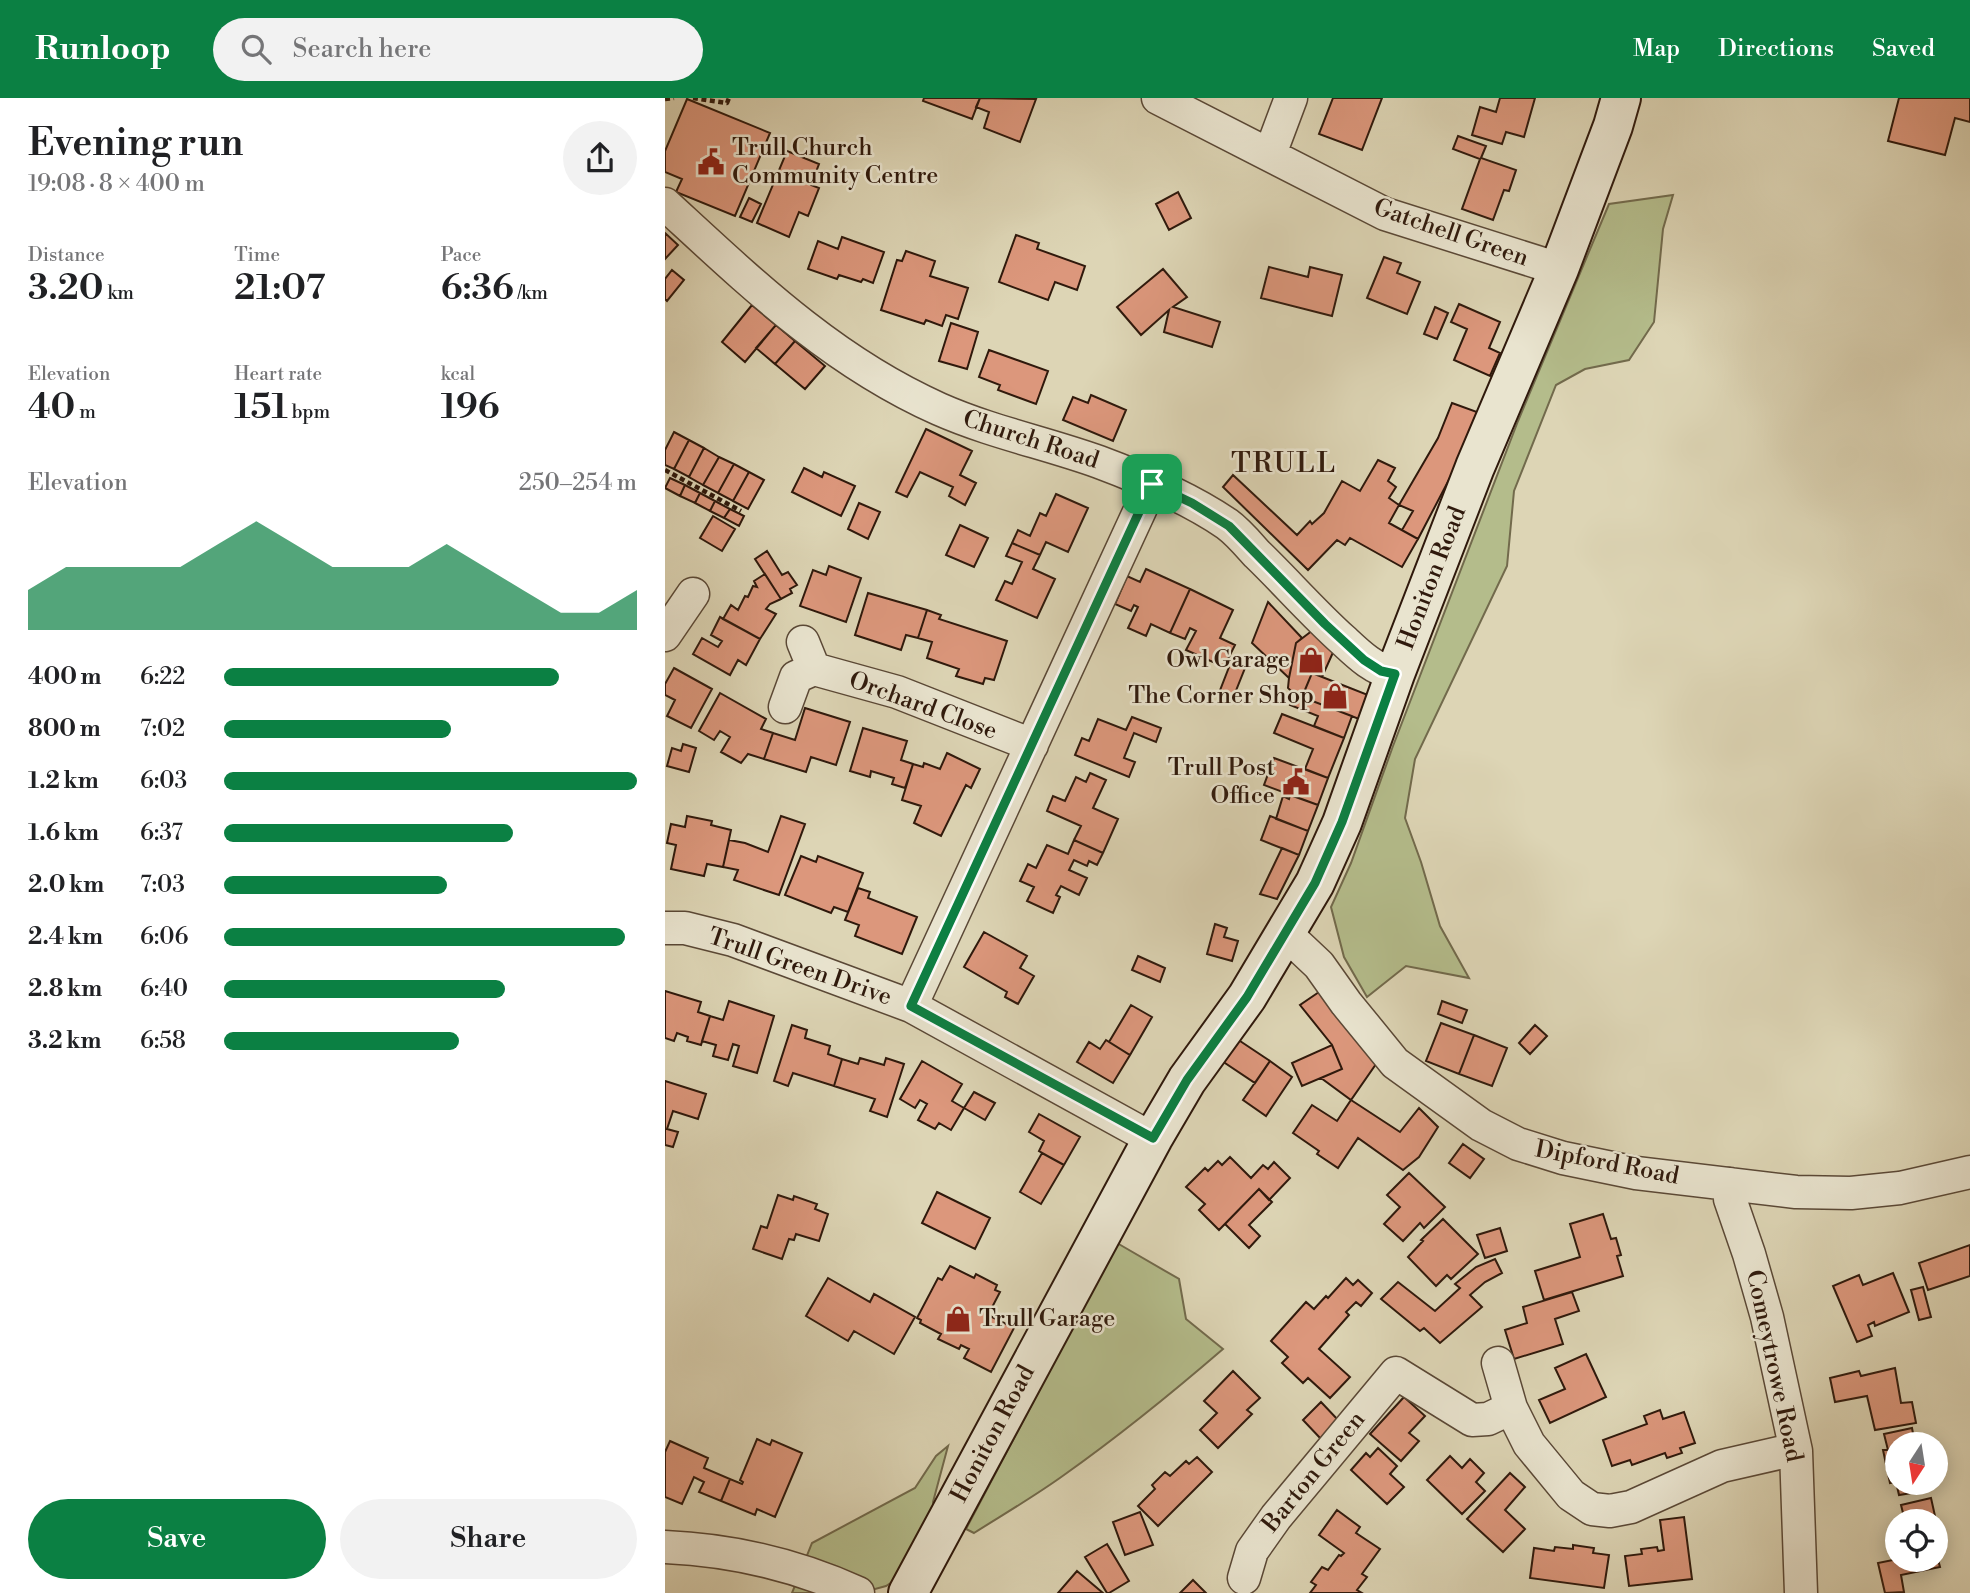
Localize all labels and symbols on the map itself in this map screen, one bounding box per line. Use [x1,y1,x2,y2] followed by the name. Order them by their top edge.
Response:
[732,133,938,191] place label: Trull Church Community Centre
[696,147,726,177] public building icon: Trull Church Community Centre
[1370,192,1532,274] street label: Gatchell Green
[959,404,1103,476] street label: Church Road
[1231,446,1337,481] district label: TRULL
[1122,454,1182,514] pin
[1391,502,1473,654] street label: Honiton Road
[1166,645,1290,675] place label: Owl Garage
[1296,645,1326,675] shop icon: Owl Garage
[845,665,1001,747] street label: Orchard Close
[1128,681,1314,711] place label: The Corner Shop
[1320,681,1350,711] shop icon: The Corner Shop
[1168,753,1275,811] place label: Trull Post Office
[1281,767,1311,797] public building icon: Trull Post Office
[704,922,896,1012] street label: Trull Green Drive
[1532,1134,1682,1192] street label: Dipford Road
[1739,1267,1809,1465] street label: Comeytrowe Road
[943,1304,973,1334] shop icon: Trull Garage
[979,1304,1115,1334] place label: Trull Garage
[944,1360,1042,1508] street label: Honiton Road
[1255,1405,1372,1540] street label: Barton Green
[1885,1432,1948,1494] north arrow

